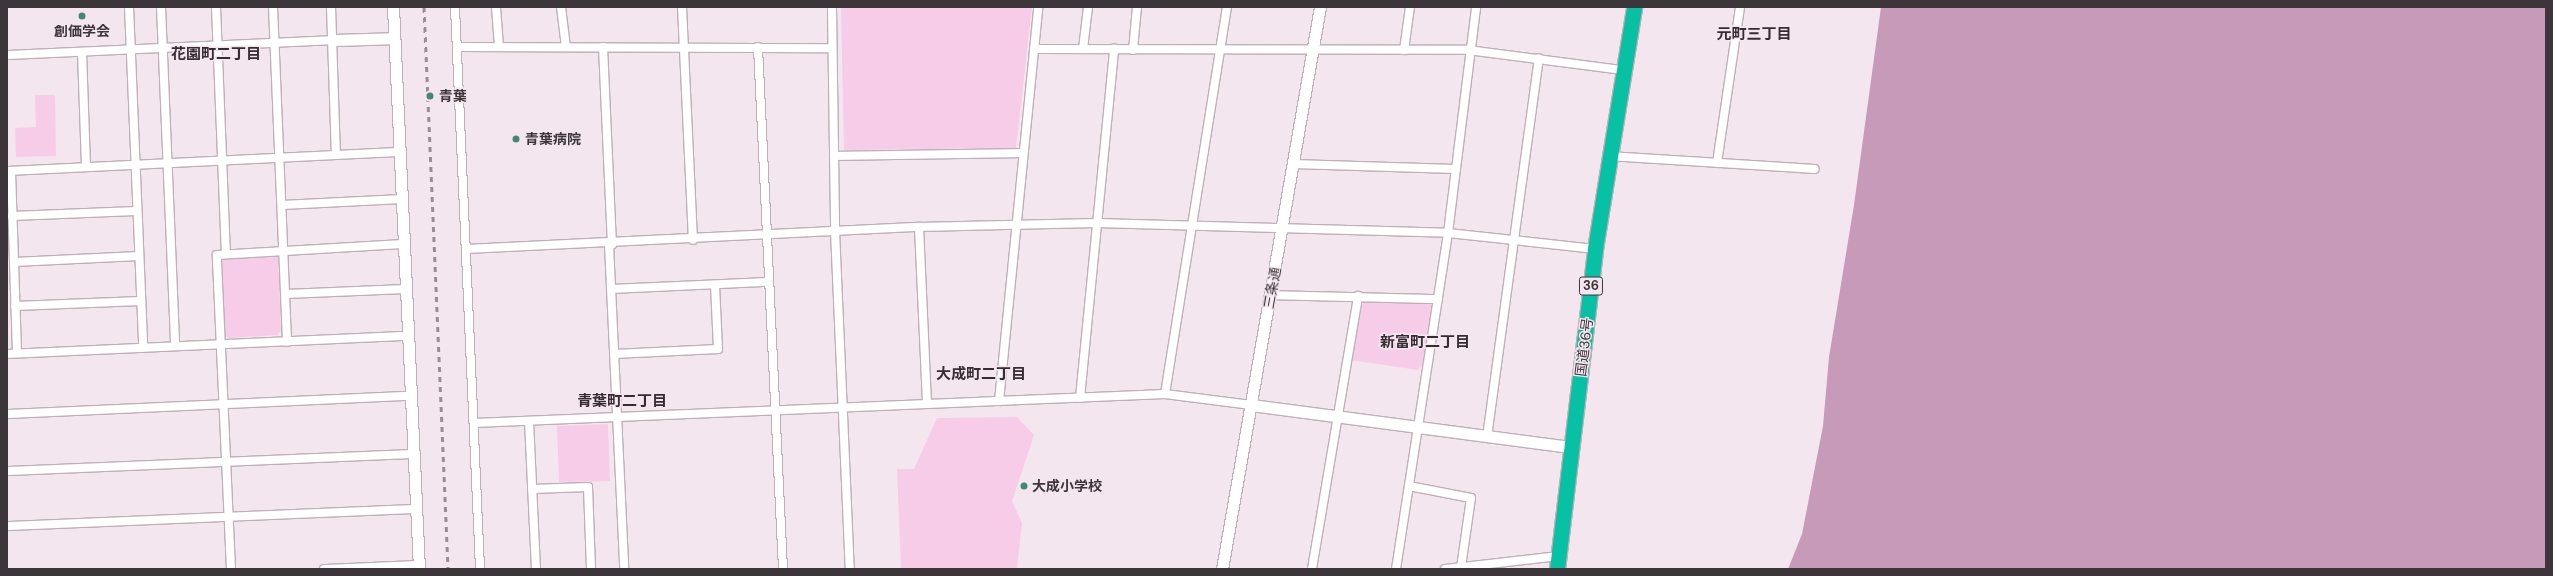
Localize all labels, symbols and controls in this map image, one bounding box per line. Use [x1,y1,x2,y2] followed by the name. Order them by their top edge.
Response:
[77,11,87,21] marker: 創価学会
[54,23,110,39] place label: 創価学会
[1717,26,1791,44] district label: 元町三丁目
[171,46,261,64] district label: 花園町二丁目
[439,88,467,104] place label: 青葉
[424,90,436,102] marker: 青葉
[525,131,581,147] place label: 青葉病院
[510,133,522,145] marker: 青葉病院
[1260,266,1284,310] street label: 三条通
[1578,275,1604,297] road number: 36
[1572,317,1596,377] street label: 国道36号
[1380,334,1470,352] district label: 新富町二丁目
[936,366,1026,384] district label: 大成町二丁目
[577,393,667,411] district label: 青葉町二丁目
[1032,478,1102,494] place label: 大成小学校
[1019,481,1029,491] marker: 大成小学校

